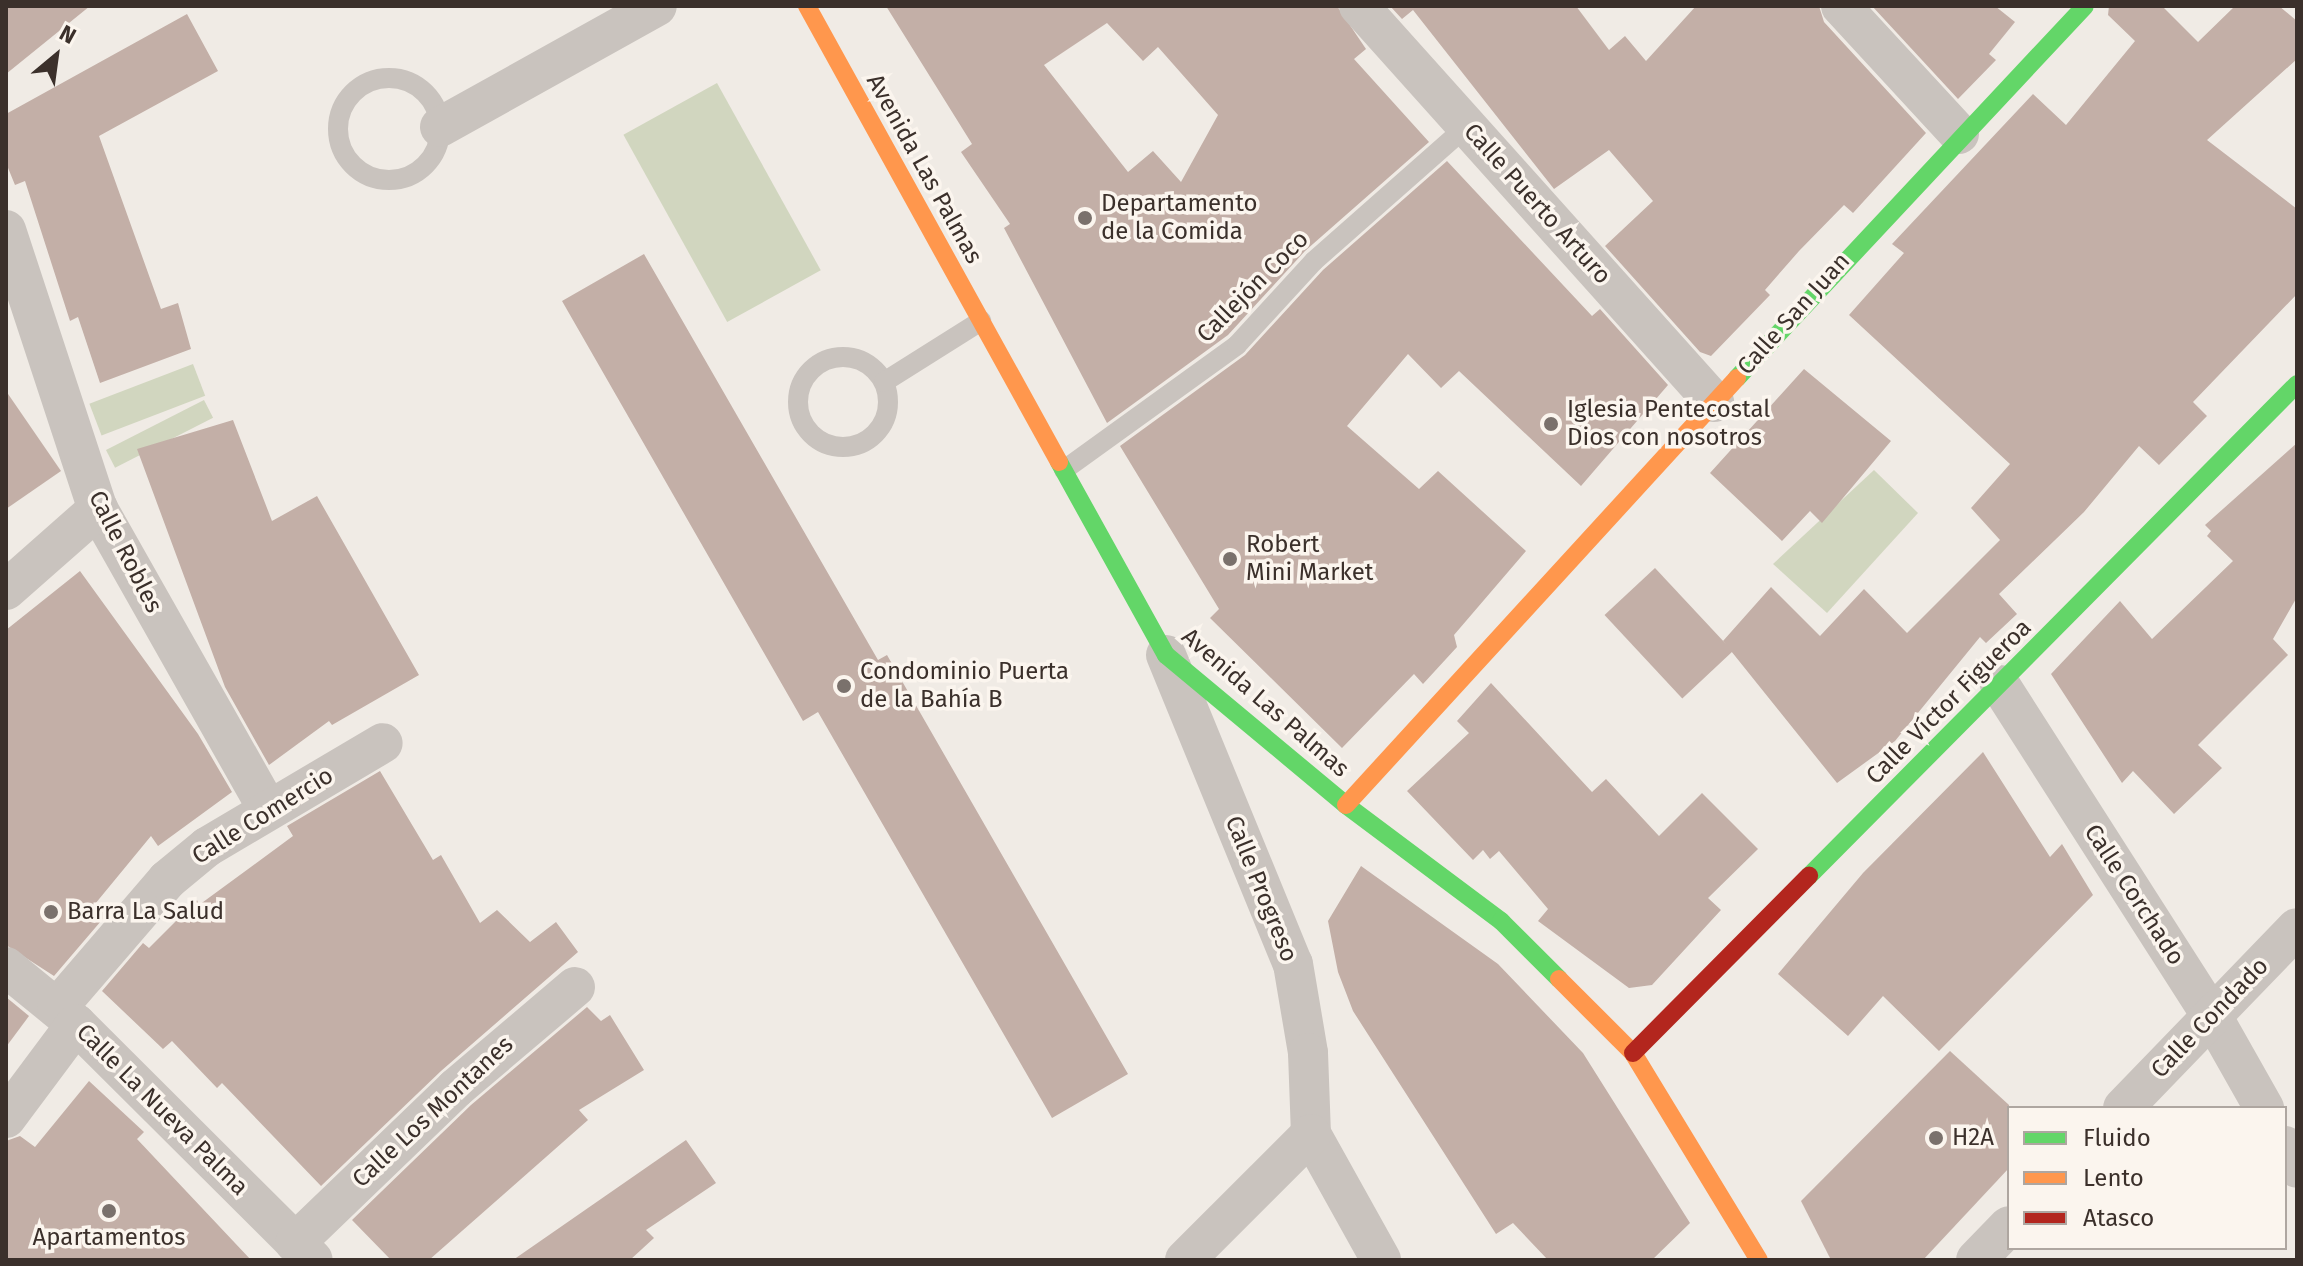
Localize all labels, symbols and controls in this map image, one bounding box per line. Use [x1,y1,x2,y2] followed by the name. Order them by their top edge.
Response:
[16,16,96,96] north arrow
[55,19,81,50] text: N
[860,69,988,269] street label: Avenida Las Palmas
[1457,118,1617,290] street label: Calle Puerto Arturo
[1101,190,1257,246] place label: Departamento de la Comida
[1076,209,1094,227] marker: Departamento de la Comida
[1191,225,1315,349] street label: Callejón Coco
[1732,247,1856,381] street label: Calle San Juan
[1567,396,1770,452] place label: Iglesia Pentecostal Dios con nosotros
[1542,415,1560,433] marker: Iglesia Pentecostal Dios con nosotros
[82,486,168,618] street label: Calle Robles
[1246,531,1373,587] place label: Robert Mini Market
[1221,550,1239,568] marker: Robert Mini Market
[1860,613,2038,791] street label: Calle Víctor Figueroa
[1175,622,1355,784] street label: Avenida Las Palmas
[860,658,1069,714] place label: Condominio Puerta de la Bahía B
[835,677,853,695] marker: Condominio Puerta de la Bahía B
[187,761,339,871] street label: Calle Comercio
[1219,812,1303,966] street label: Calle Progreso
[2078,819,2190,971] street label: Calle Corchado
[67,898,224,926] place label: Barra La Salud
[42,903,60,921] marker: Barra La Salud
[2145,952,2275,1084] street label: Calle Condado
[70,1018,254,1202] street label: Calle La Nueva Palma
[347,1030,519,1194] street label: Calle Los Montanes
[2007,1106,2287,1250] legend
[1952,1124,1994,1152] place label: H2A
[2083,1124,2151,1152] text: Fluido
[1927,1129,1945,1147] marker: H2A
[2083,1164,2144,1192] text: Lento
[100,1202,118,1220] marker: Apartamentos
[2083,1204,2154,1232] text: Atasco
[33,1224,185,1252] place label: Apartamentos

